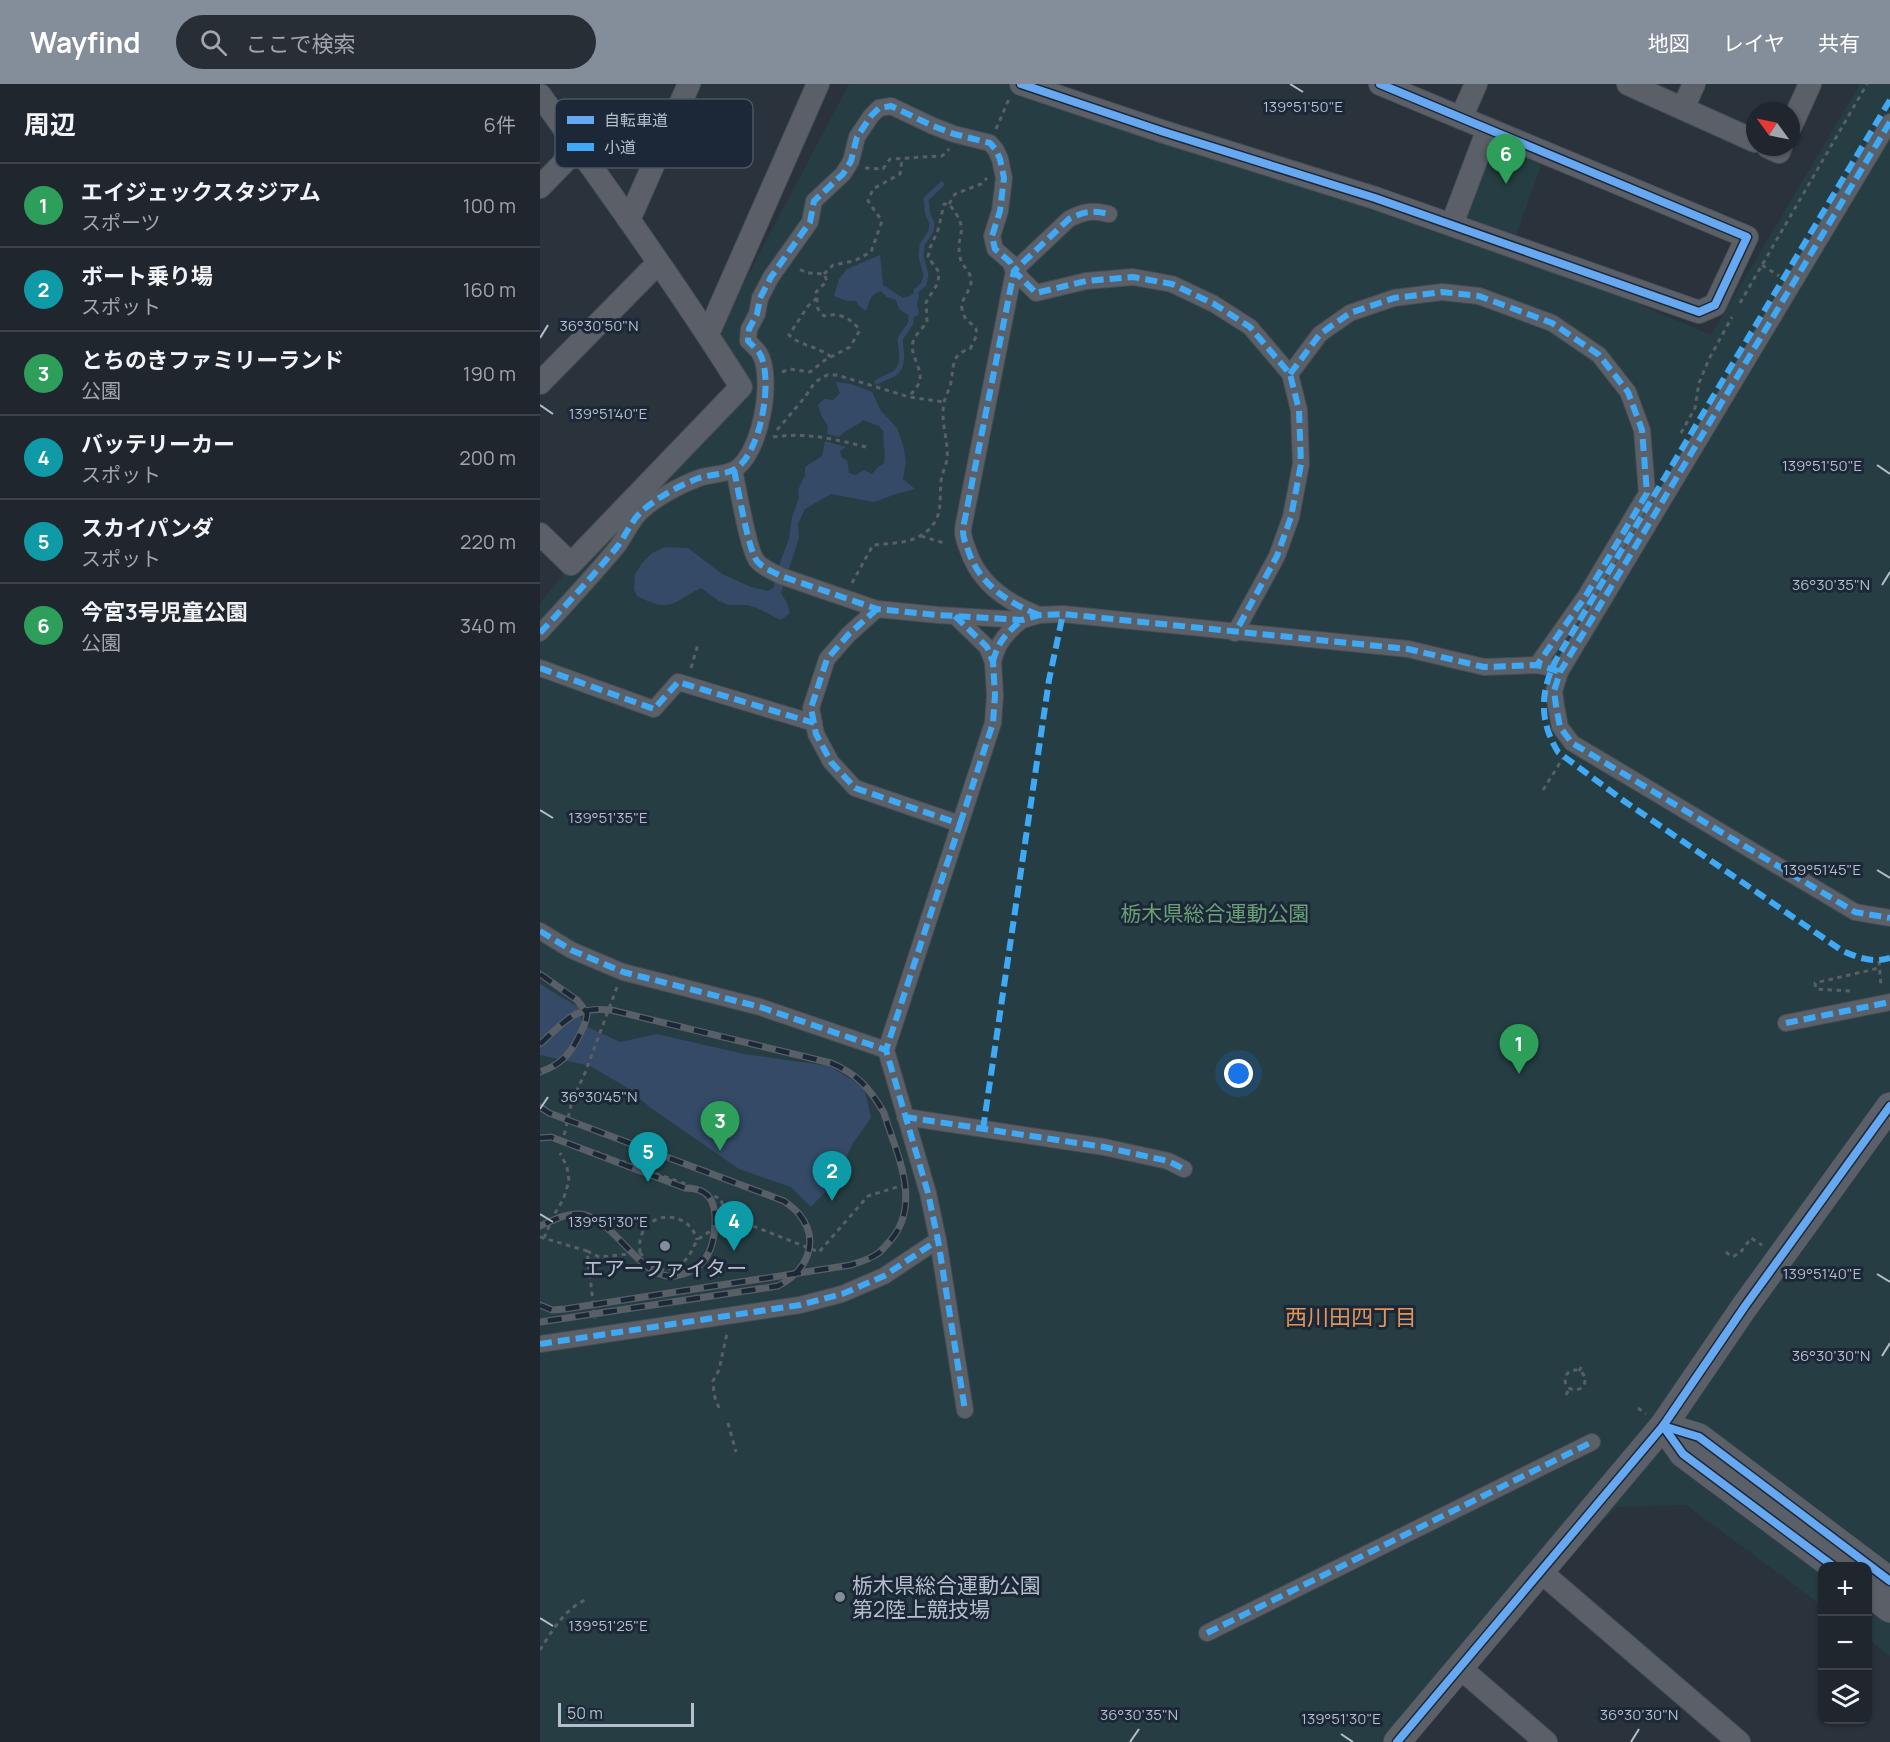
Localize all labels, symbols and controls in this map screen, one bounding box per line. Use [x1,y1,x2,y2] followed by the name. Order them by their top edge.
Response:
[176,15,596,69] search box
[30,23,140,61] text: Wayfind
[197,26,230,59] icon: search
[245,29,355,59] text: ここで検索
[1648,29,1690,57] text: 地図
[1723,29,1785,57] text: レイヤ
[1818,29,1860,57] text: 共有
[1263,96,1343,117] text: 139°51'50"E
[555,99,753,168] legend
[1746,102,1800,156] north arrow
[24,106,76,142] text: 周辺
[604,109,668,131] text: 自転車道
[484,111,516,138] text: 6件
[1486,135,1526,184] pin: 6
[604,136,636,158] text: 小道
[81,177,321,207] text: エイジェックスタジアム
[39,192,48,219] text: 1
[463,192,516,219] text: 100 m
[81,209,161,236] text: スポーツ
[81,261,213,291] text: ボート乗り場
[38,276,49,303] text: 2
[463,276,516,303] text: 160 m
[81,293,161,320] text: スポット
[560,315,638,336] text: 36°30'50"N
[81,345,344,375] text: とちのきファミリーランド
[38,360,49,387] text: 3
[463,360,516,387] text: 190 m
[81,377,121,404] text: 公園
[569,403,647,424] text: 139°51'40"E
[81,429,235,459] text: バッテリーカー
[37,444,50,471] text: 4
[459,444,516,471] text: 200 m
[1782,455,1862,476] text: 139°51'50"E
[81,461,161,488] text: スポット
[81,513,214,543] text: スカイパンダ
[38,528,49,555] text: 5
[460,528,516,555] text: 220 m
[81,545,161,572] text: スポット
[1792,574,1870,595] text: 36°30'35"N
[81,597,248,627] text: 今宮3号児童公園
[37,612,50,639] text: 6
[460,612,516,639] text: 340 m
[81,629,121,656] text: 公園
[568,807,648,828] text: 139°51'35"E
[1783,859,1861,880] text: 139°51'45"E
[1121,899,1310,927] park label: 栃木県総合運動公園
[1500,1024,1538,1074] pin: 1
[1224,1059,1253,1088] your location
[561,1086,637,1107] text: 36°30'45"N
[700,1102,740,1151] pin: 3
[628,1132,668,1182] pin: 5
[812,1152,852,1201] pin: 2
[714,1202,754,1251] pin: 4
[568,1211,648,1232] text: 139°51'30"E
[658,1239,672,1253] marker: エアーファイター
[583,1254,747,1282] place label: エアーファイター
[1783,1263,1861,1284] text: 139°51'40"E
[1285,1302,1417,1332] district label: 西川田四丁目
[1792,1345,1870,1366] text: 36°30'30"N
[1818,1562,1872,1724] map controls
[1818,1562,1872,1616] button: +
[852,1571,1041,1623] place label: 栃木県総合運動公園 第2陸上競技場
[833,1590,847,1604] marker: 栃木県総合運動公園 第2陸上競技場
[568,1615,648,1636] text: 139°51'25"E
[1818,1616,1872,1670] button: −
[1818,1670,1872,1724] button: layers
[558,1700,694,1728] scale bar
[567,1702,603,1724] text: 50 m
[1100,1704,1178,1725] text: 36°30'35"N
[1600,1704,1678,1725] text: 36°30'30"N
[1301,1708,1381,1729] text: 139°51'30"E

